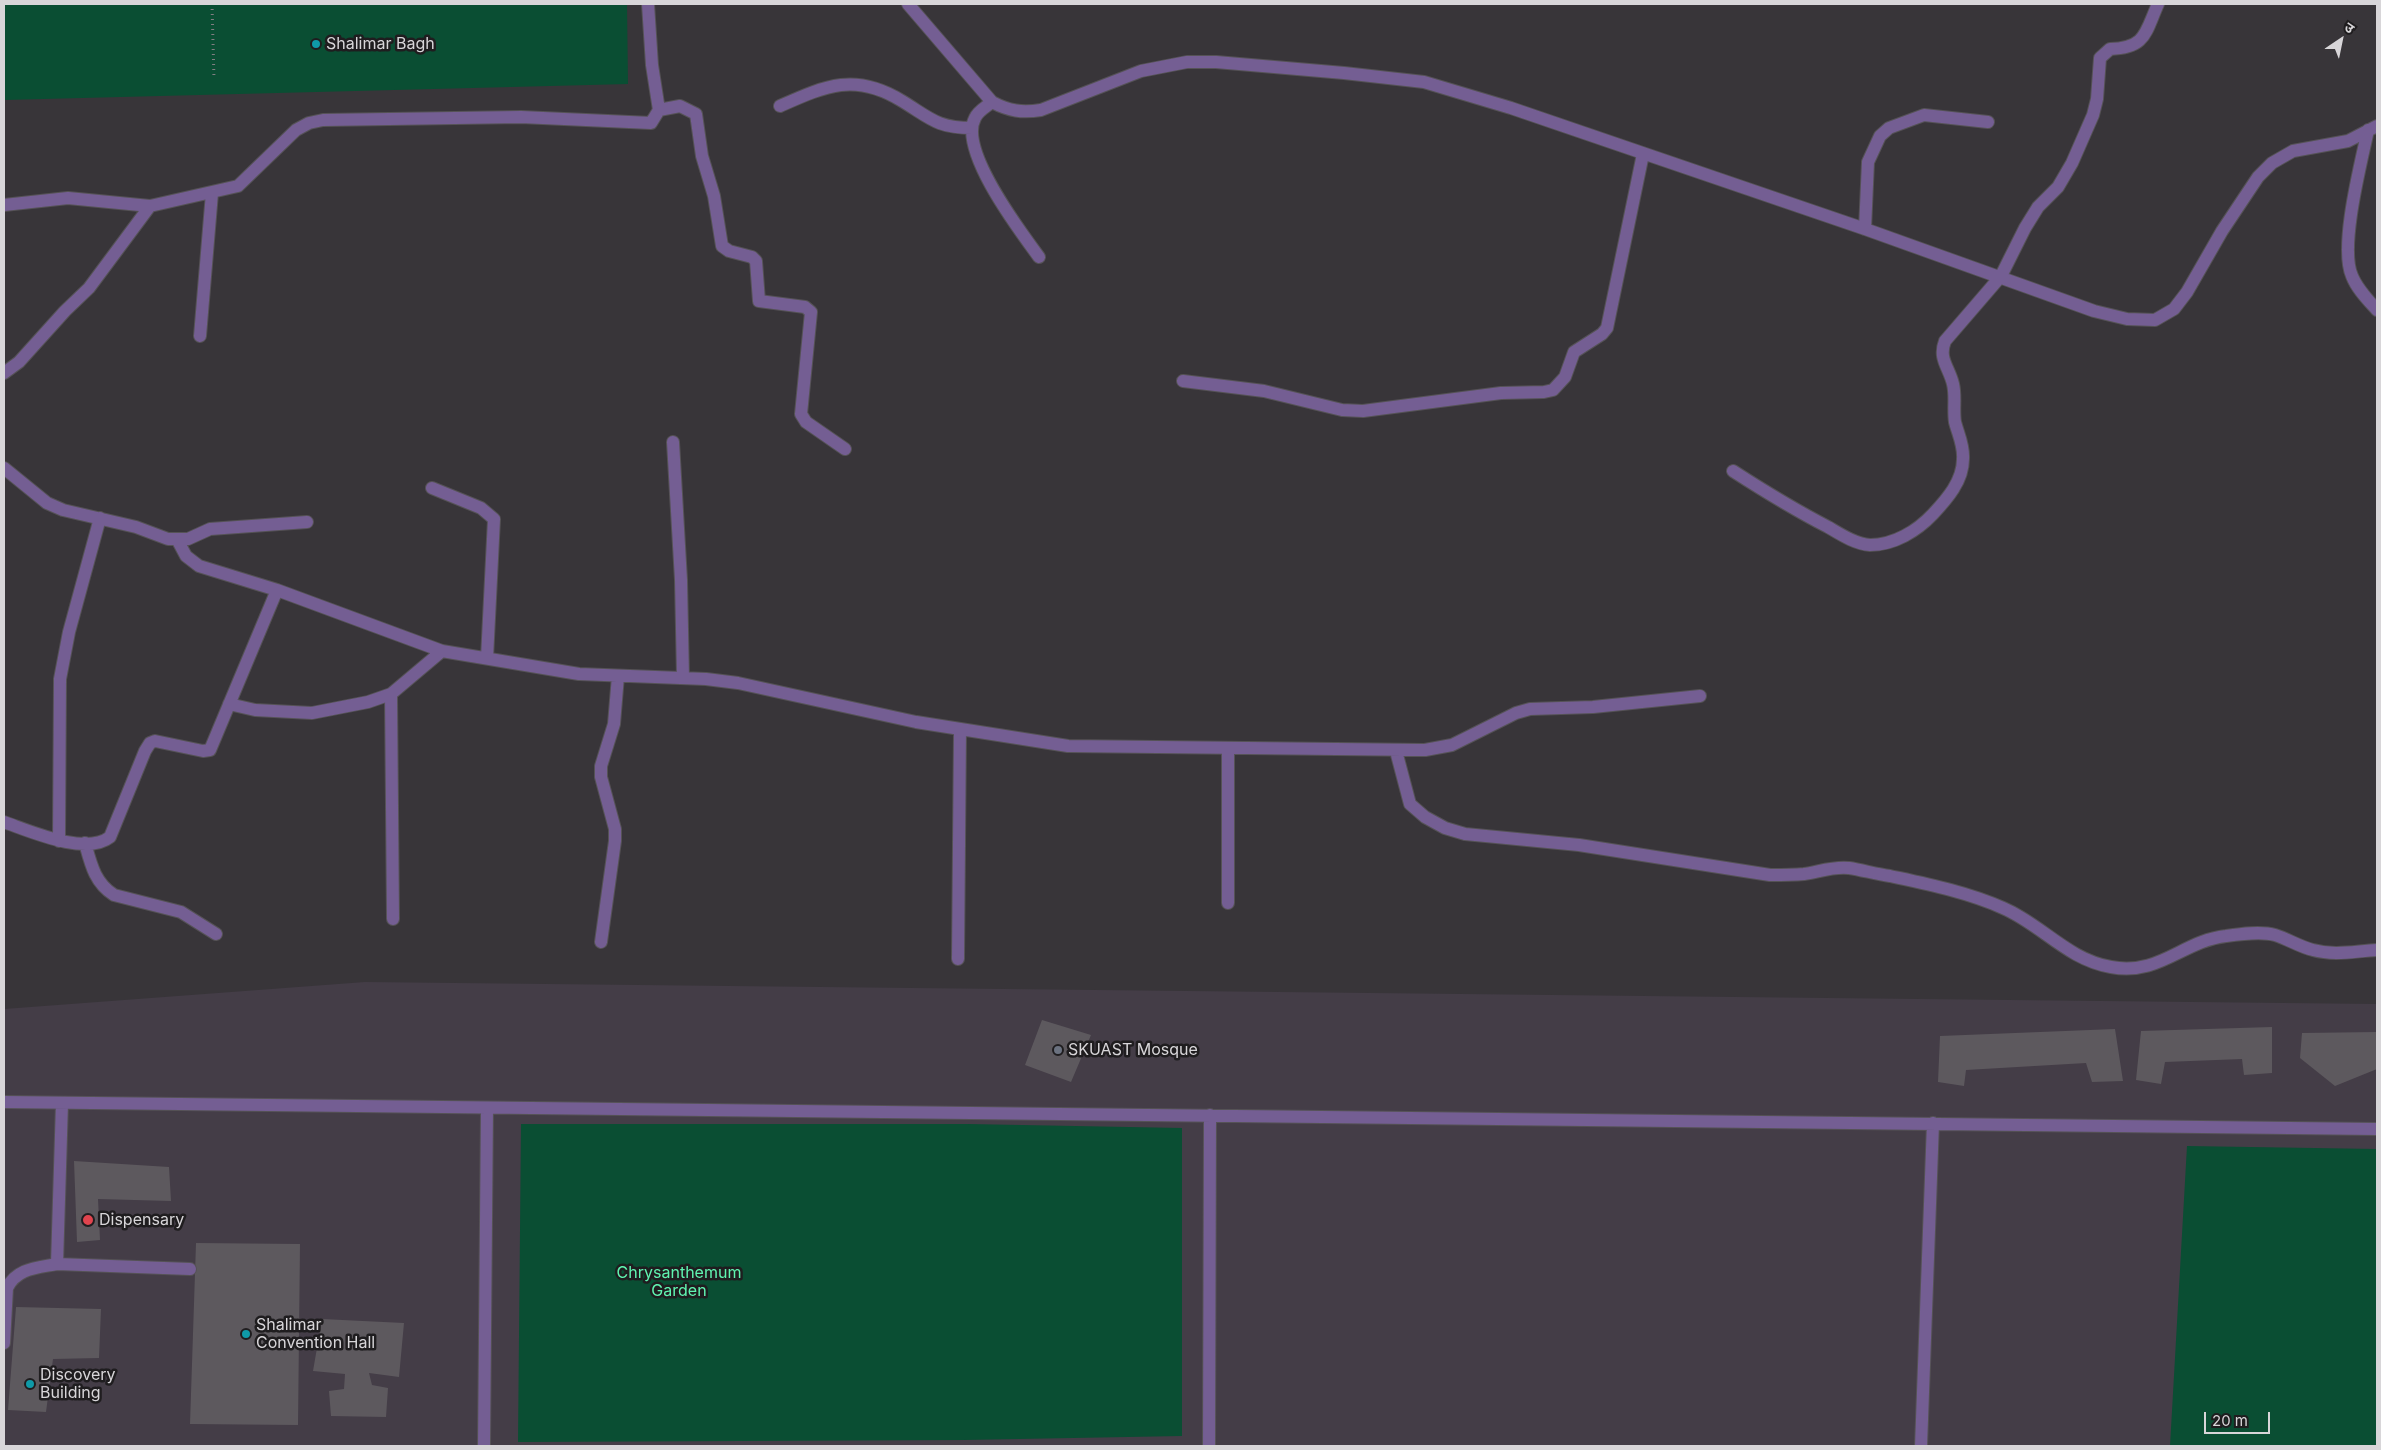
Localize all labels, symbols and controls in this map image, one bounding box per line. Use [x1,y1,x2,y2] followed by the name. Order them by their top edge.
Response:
[2316,15,2366,65] north arrow
[2342,18,2358,36] text: उ
[326,34,435,54] place label: Shalimar Bagh
[310,38,322,50] marker: Shalimar Bagh
[1068,1040,1198,1060] place label: SKUAST Mosque
[1052,1044,1064,1056] marker: SKUAST Mosque
[99,1210,184,1230] place label: Dispensary
[81,1213,95,1227] marker: Dispensary
[617,1263,741,1301] park label: Chrysanthemum Garden
[256,1315,375,1353] place label: Shalimar Convention Hall
[240,1328,252,1340] marker: Shalimar Convention Hall
[40,1365,116,1403] place label: Discovery Building
[24,1378,36,1390] marker: Discovery Building
[2206,1402,2272,1434] scale bar
[2212,1411,2248,1430] text: 20 m

